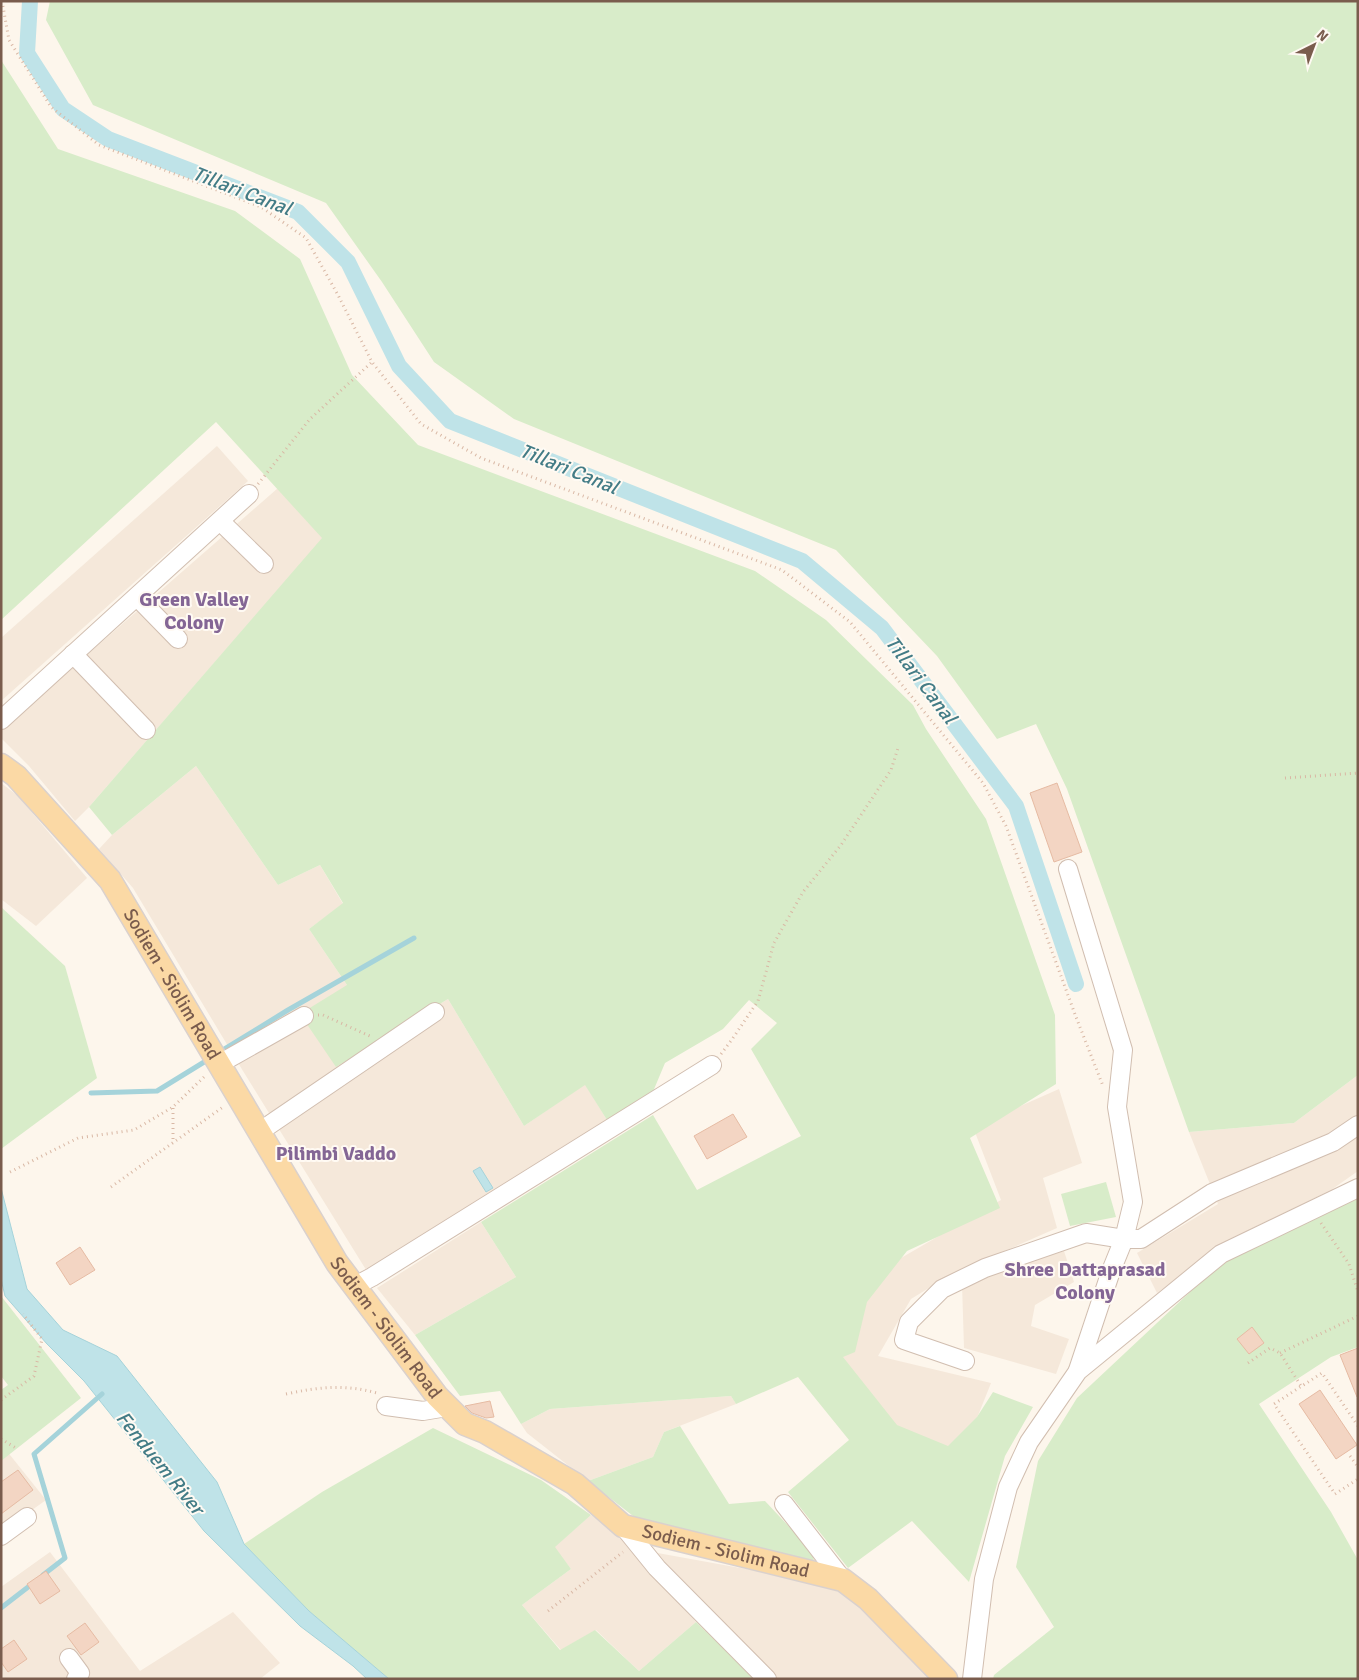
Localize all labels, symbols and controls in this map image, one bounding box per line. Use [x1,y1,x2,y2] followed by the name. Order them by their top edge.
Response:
[1289,20,1339,70] north arrow
[1313,26,1332,45] text: N
[189,161,297,222] water label: Tillari Canal
[516,438,624,501] water label: Tillari Canal
[139,587,249,635] district label: Green Valley Colony
[880,631,963,731] water label: Tillari Canal
[118,904,226,1064] street label: Sodiem - Siolim Road
[276,1141,396,1166] district label: Pilimbi Vaddo
[325,1252,447,1404] street label: Sodiem - Siolim Road
[1005,1257,1166,1305] district label: Shree Dattaprasad Colony
[111,1406,211,1522] water label: Fenduem River
[639,1519,812,1583] street label: Sodiem - Siolim Road

